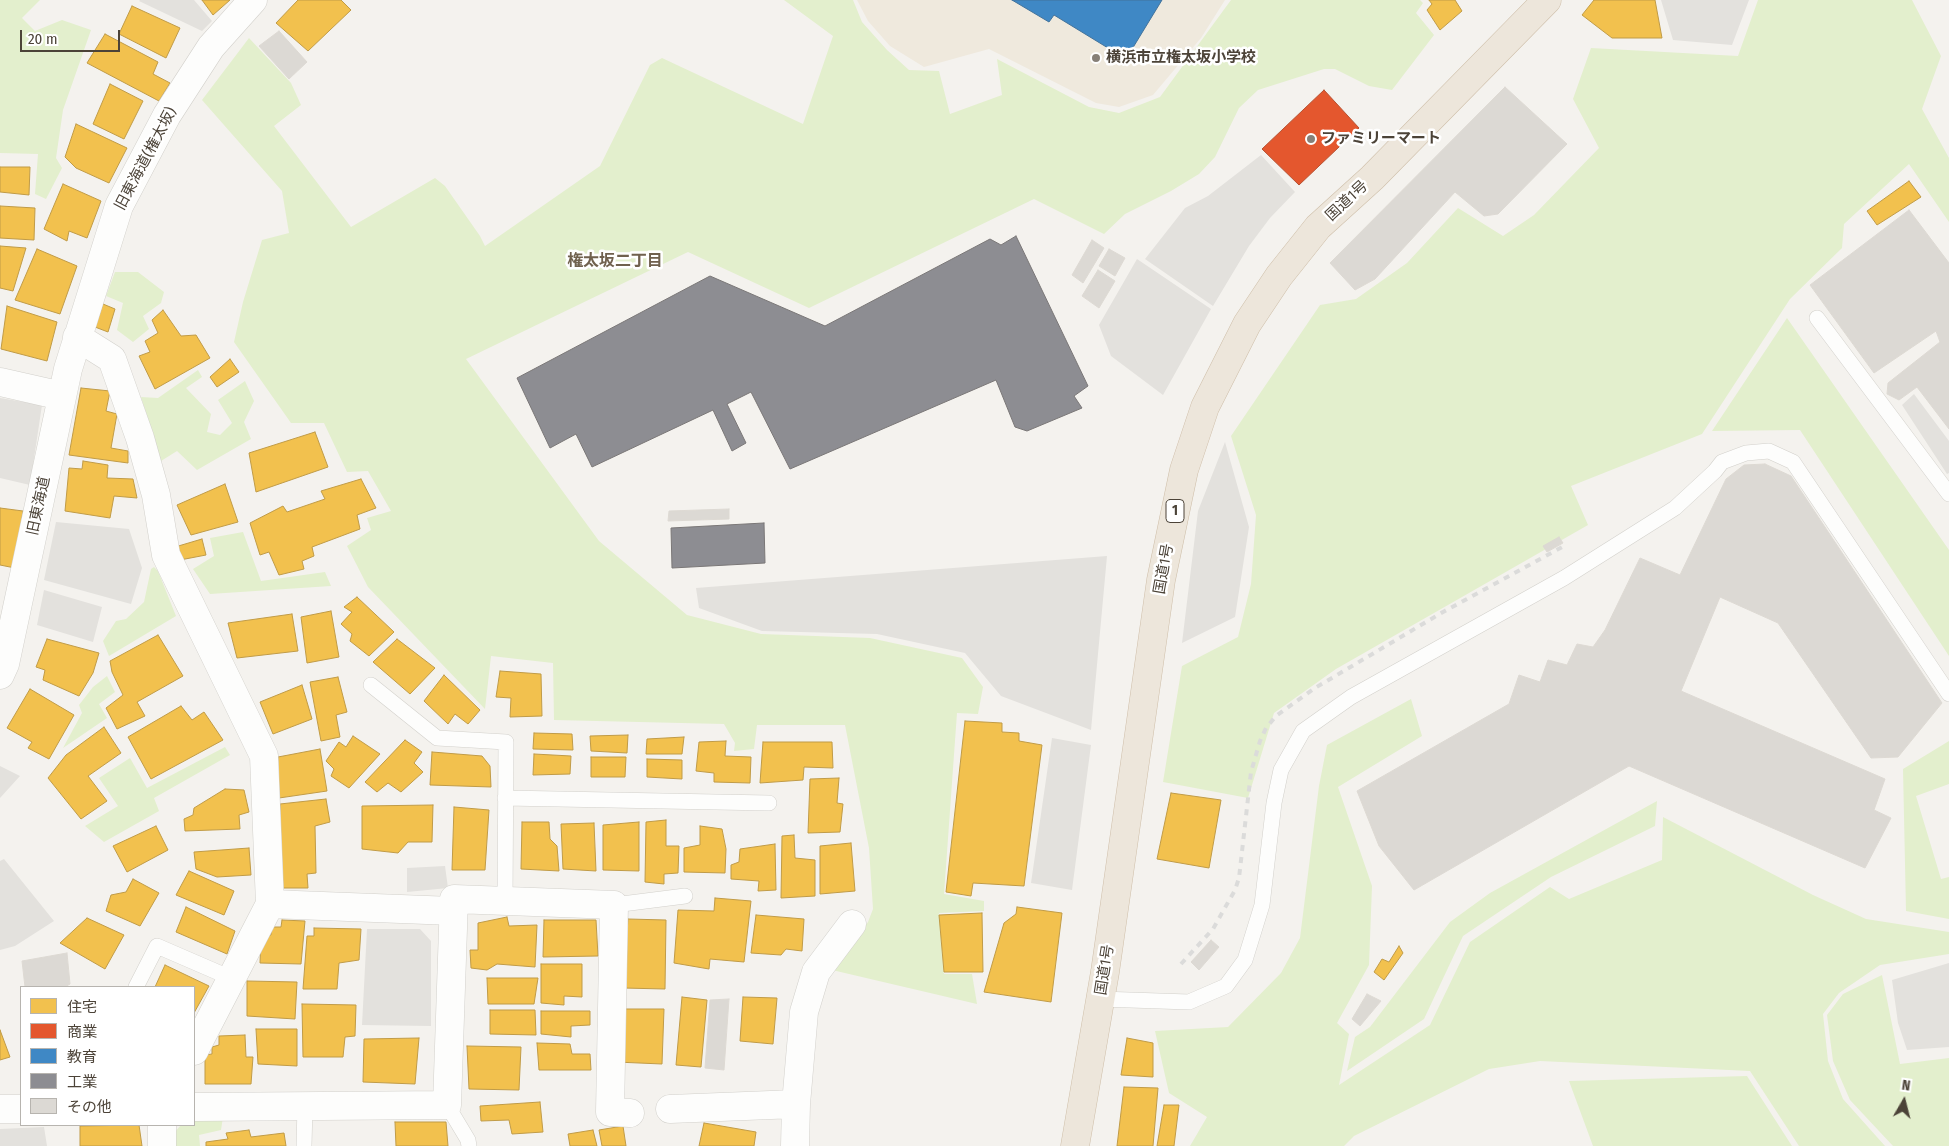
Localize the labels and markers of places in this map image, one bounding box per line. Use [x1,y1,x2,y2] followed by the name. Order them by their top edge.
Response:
[1106,49,1256,67] place label: 横浜市立権太坂小学校
[1090,52,1102,64] marker: 横浜市立権太坂小学校
[1321,130,1441,148] place label: ファミリーマート
[1305,133,1317,145] marker: ファミリーマート

